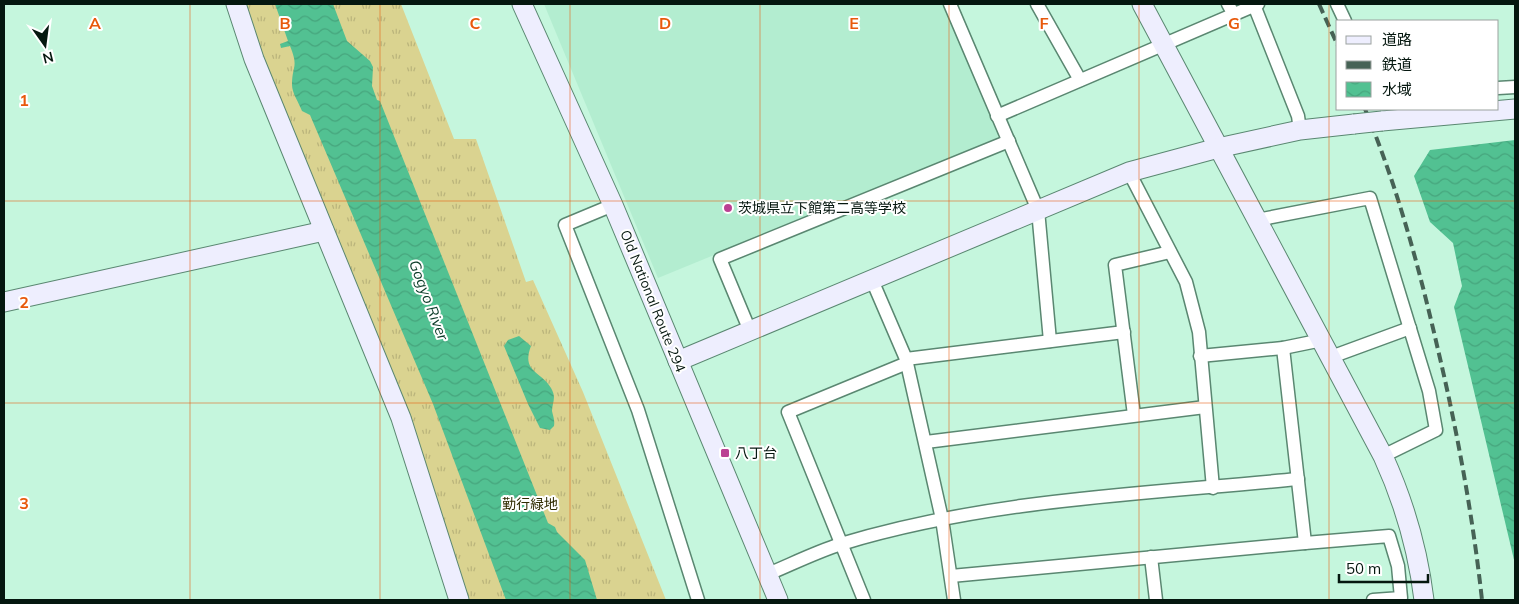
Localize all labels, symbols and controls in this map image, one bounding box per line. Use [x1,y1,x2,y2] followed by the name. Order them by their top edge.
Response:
[89,13,101,33] text: A
[279,13,291,33] text: B
[470,13,481,33] text: C
[659,13,671,33] text: D
[849,13,859,33] text: E
[1039,13,1049,33] text: F
[1228,13,1240,33] text: G
[20,20,70,70] north arrow
[1336,20,1499,110] legend
[1382,30,1412,49] text: 道路
[41,48,55,68] text: N
[1382,55,1412,74] text: 鉄道
[1382,80,1412,99] text: 水域
[19,90,29,110] text: 1
[738,199,906,217] place label: 茨城県立下館第二高等学校
[722,202,734,214] marker: 茨城県立下館第二高等学校
[616,227,690,375] street label: Old National Route 294
[405,257,453,343] water label: Gogyo River
[19,292,29,312] text: 2
[735,444,777,462] place label: 八丁台
[719,447,731,459] marker: 八丁台
[19,493,29,513] text: 3
[502,495,558,513] park label: 勤行緑地
[1339,552,1428,584] scale bar
[1346,559,1381,578] text: 50 m

